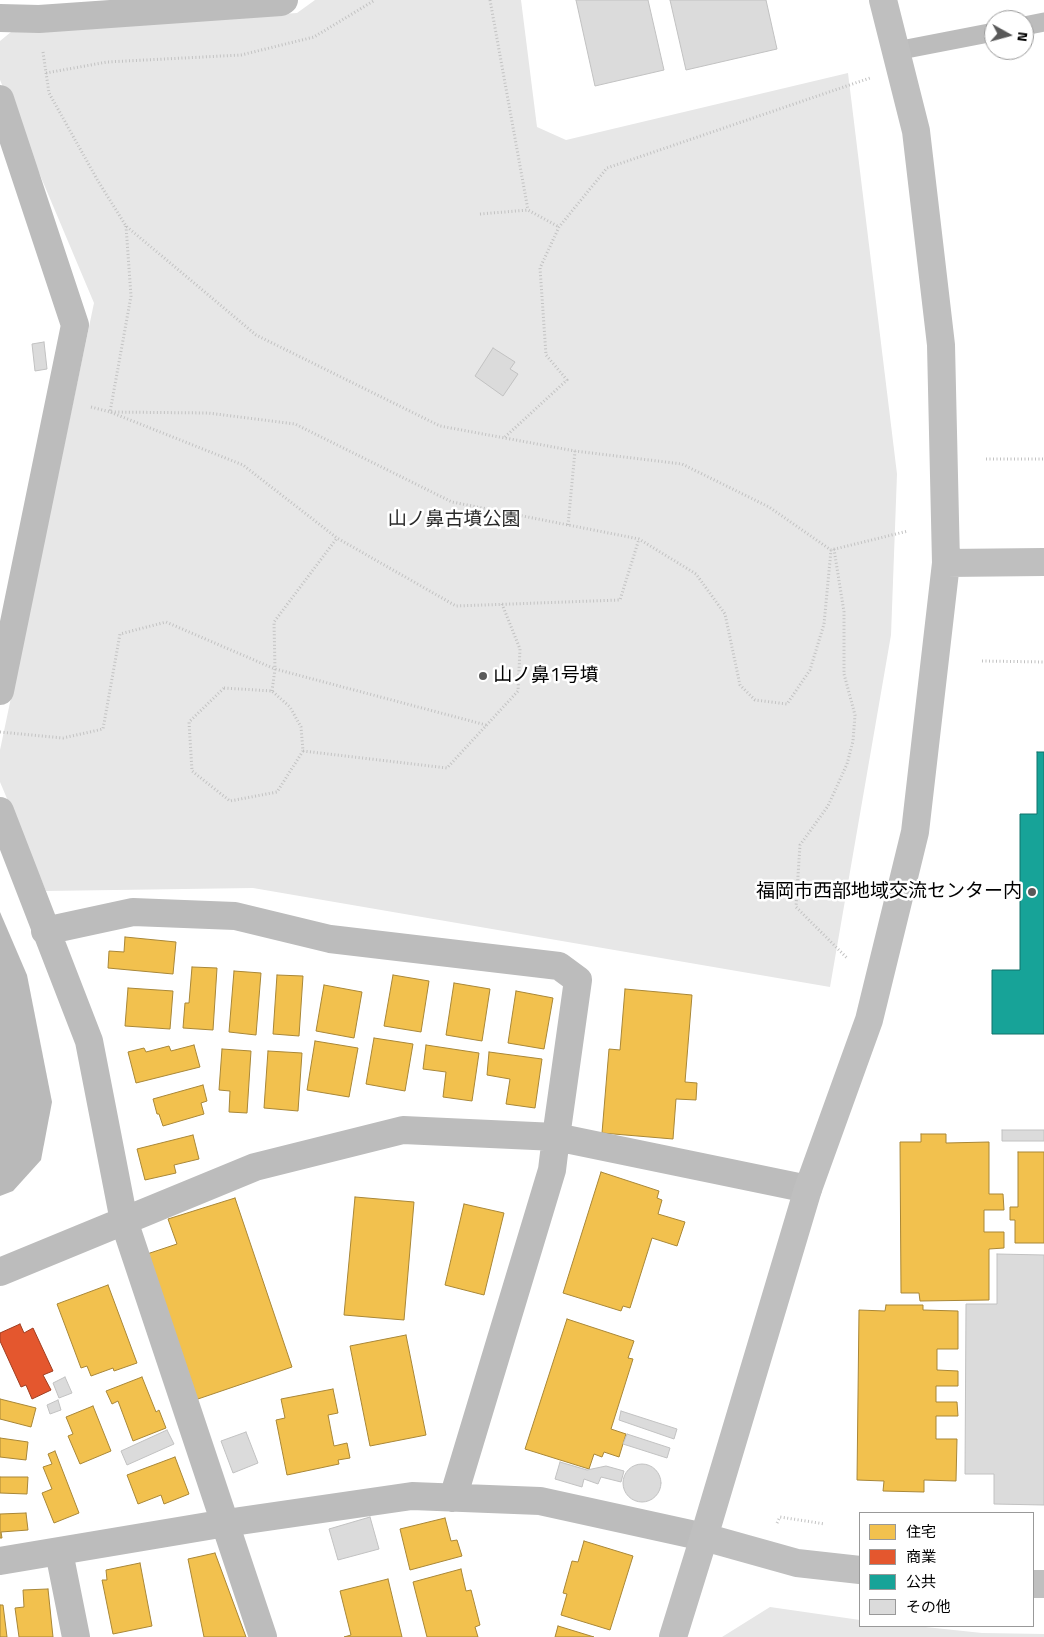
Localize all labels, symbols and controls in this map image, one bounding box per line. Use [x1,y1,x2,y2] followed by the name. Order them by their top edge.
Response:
[984,10,1034,60] north arrow
[1012,31,1034,43] text: N
[388,509,520,531] park label: 山ノ鼻古墳公園
[493,665,599,687] place label: 山ノ鼻1号墳
[477,670,489,682] marker: 山ノ鼻1号墳
[756,881,1022,903] place label: 福岡市西部地域交流センター内
[1026,886,1038,898] marker: 福岡市西部地域交流センター内
[859,1512,1034,1627] legend
[906,1520,936,1543] text: 住宅
[906,1545,936,1568] text: 商業
[906,1570,936,1593] text: 公共
[906,1595,951,1618] text: その他

